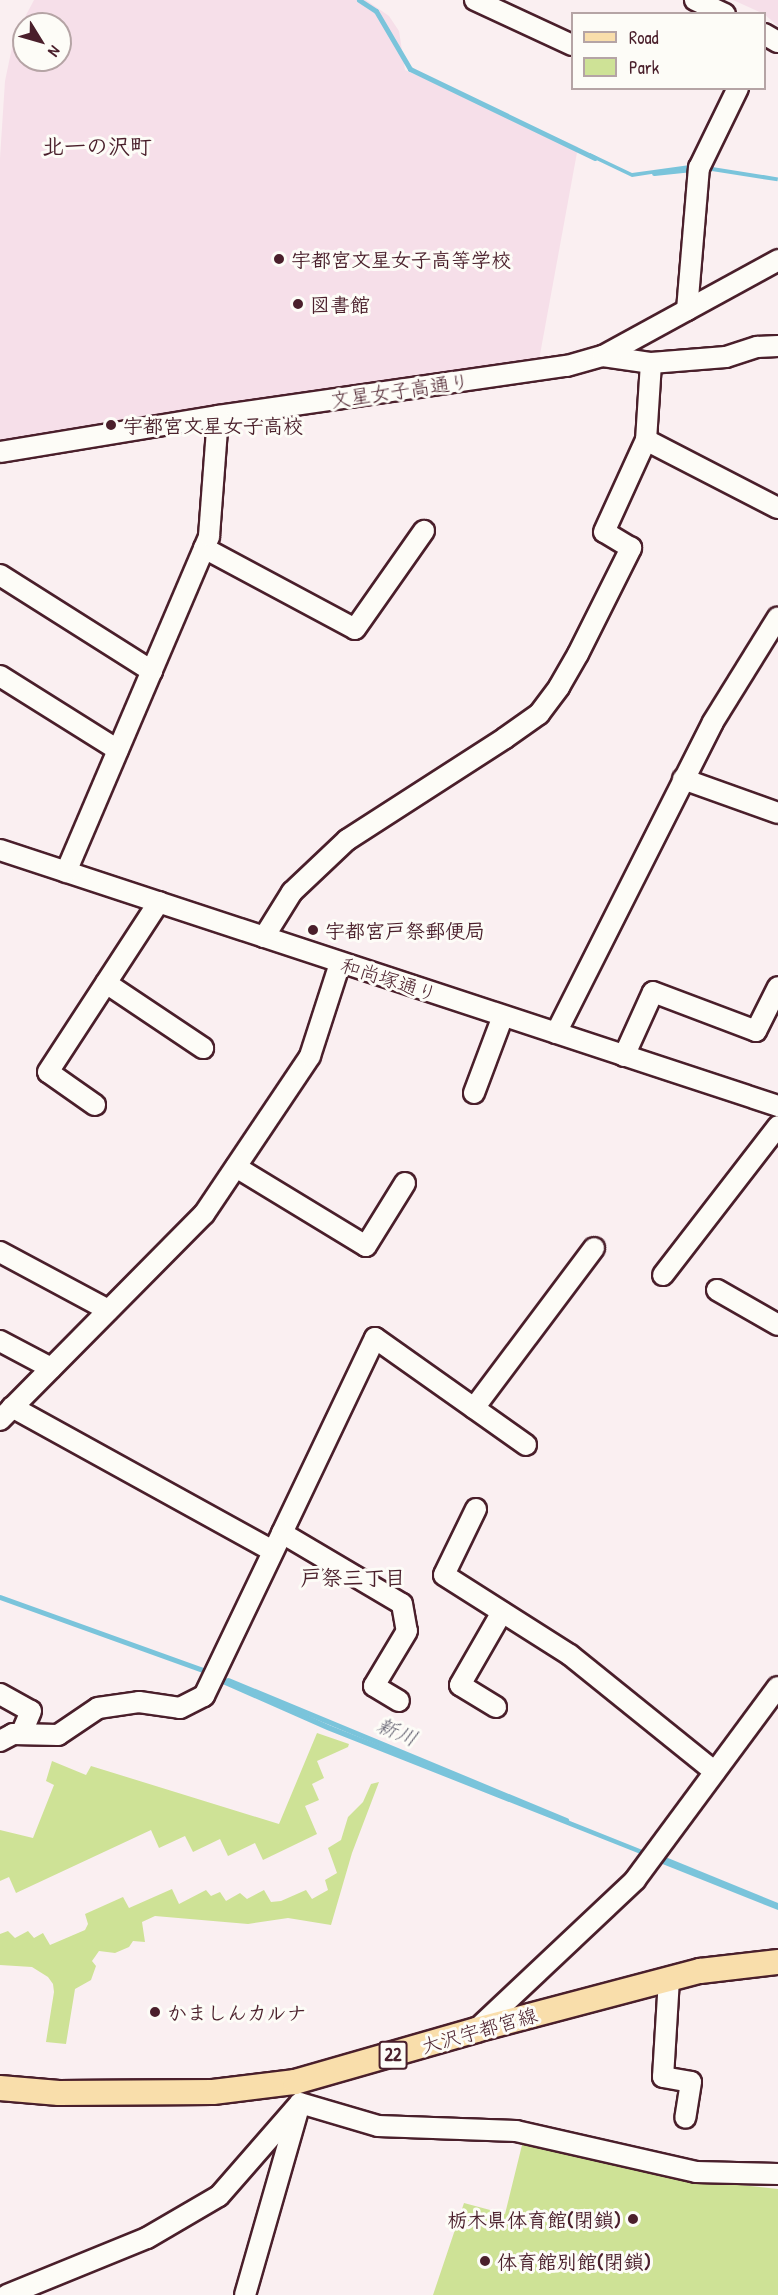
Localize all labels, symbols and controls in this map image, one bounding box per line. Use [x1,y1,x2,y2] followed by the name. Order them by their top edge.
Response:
[12,12,72,72] north arrow
[571,12,766,90] legend
[629,25,659,50] text: Road
[43,42,66,62] text: N
[629,55,659,80] text: Park
[42,134,152,160] district label: 北一の沢町
[291,247,511,271] place label: 宇都宮文星女子高等学校
[272,252,286,266] marker: 宇都宮文星女子高等学校
[310,292,370,316] place label: 図書館
[291,297,305,311] marker: 図書館
[329,368,471,412] street label: 文星女子高通り
[123,413,303,437] place label: 宇都宮文星女子高校
[104,418,118,432] marker: 宇都宮文星女子高校
[325,918,485,942] place label: 宇都宮戸祭郵便局
[306,923,320,937] marker: 宇都宮戸祭郵便局
[338,952,440,1006] street label: 和尚塚通り
[301,1565,405,1591] district label: 戸祭三丁目
[373,1712,421,1752] water label: 新川
[167,2000,307,2024] place label: かましんカルナ
[418,2002,540,2058] street label: 大沢宇都宮線
[148,2005,162,2019] marker: かましんカルナ
[378,2040,408,2070] road number: 22
[447,2207,621,2231] place label: 栃木県体育館(閉鎖)
[626,2212,640,2226] marker: 栃木県体育館(閉鎖)
[497,2249,651,2273] place label: 体育館別館(閉鎖)
[478,2254,492,2268] marker: 体育館別館(閉鎖)

